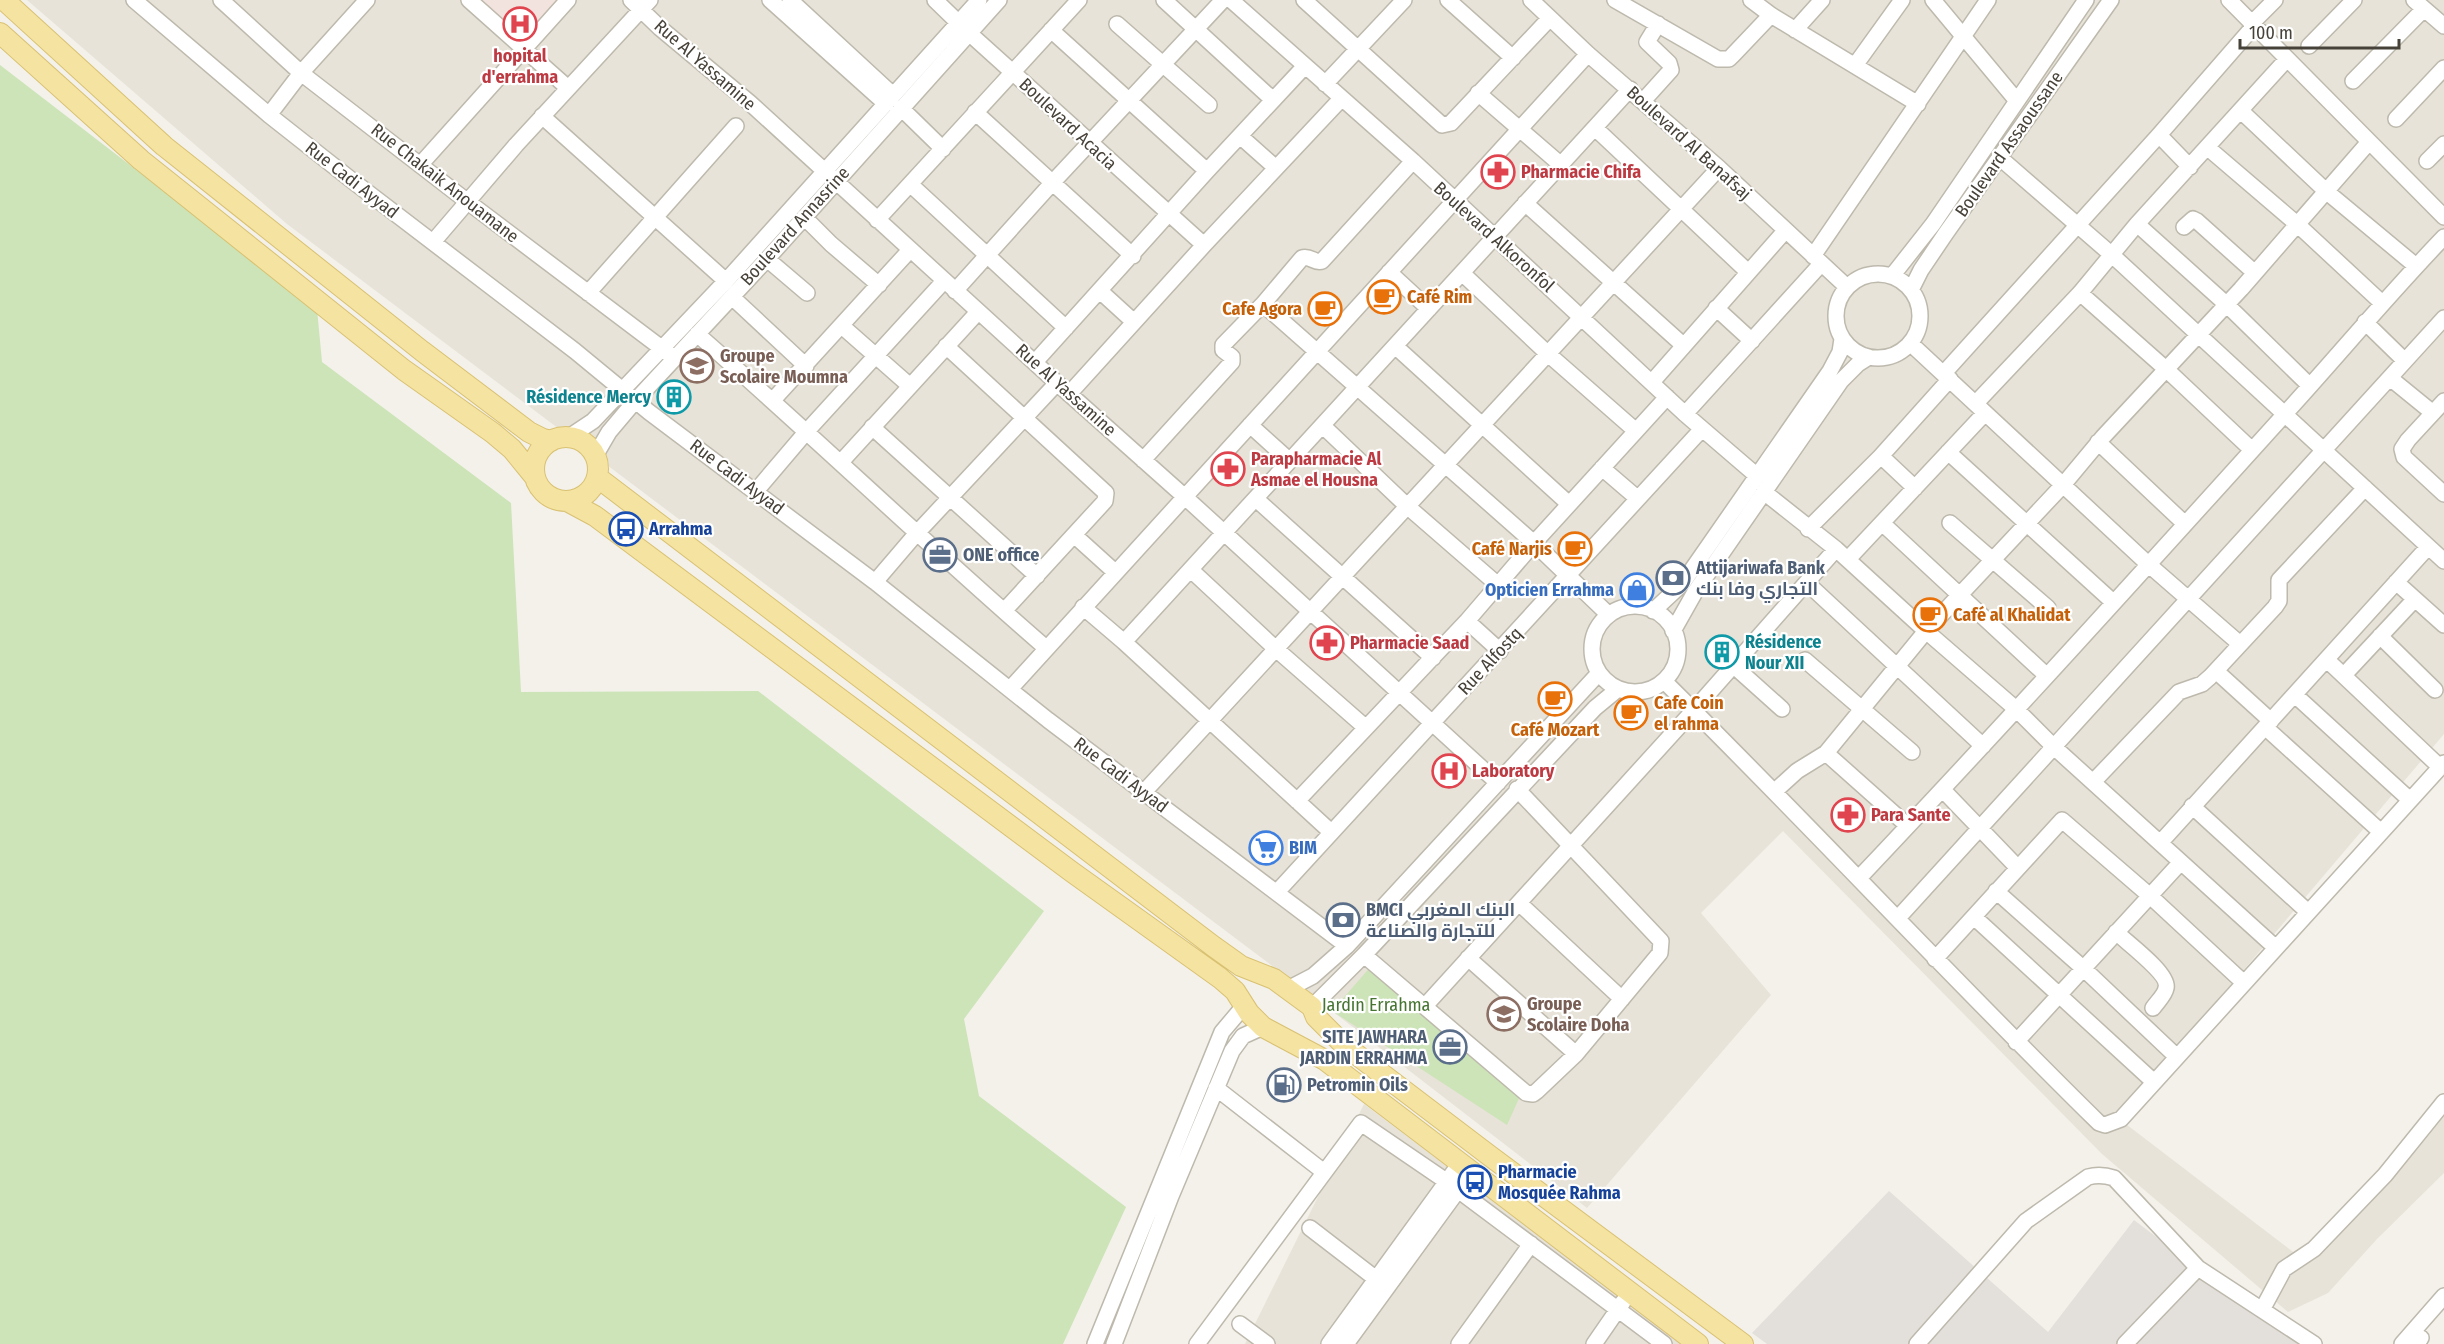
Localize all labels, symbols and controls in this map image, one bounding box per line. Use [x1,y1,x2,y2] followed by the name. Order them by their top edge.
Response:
[502,6,538,42] hospital icon: hopital d'errahma
[2240,12,2399,50] scale bar
[650,15,760,115] street label: Rue Al Yassamine
[2249,22,2293,44] text: 100 m
[482,45,558,88] place label: hopital d'errahma
[1950,67,2068,221] street label: Boulevard Assaoussane
[1015,73,1121,175] street label: Boulevard Acacia
[1622,81,1756,205] street label: Boulevard Al Banafsaj
[367,118,523,248] street label: Rue Chakaik Anouamane
[301,137,403,223] street label: Rue Cadi Ayyad
[1480,154,1516,190] pharmacy icon: Pharmacie Chifa
[1521,161,1641,183] place label: Pharmacie Chifa
[736,162,854,290] street label: Boulevard Annasrine
[1429,177,1559,297] street label: Boulevard Alkoronfol
[1366,279,1402,315] cafe icon: Café Rim
[1407,286,1472,308] place label: Café Rim
[1307,291,1343,327] cafe icon: Cafe Agora
[1222,298,1302,320] place label: Cafe Agora
[1011,339,1121,441] street label: Rue Al Yassamine
[720,345,848,388] place label: Groupe Scolaire Moumna
[679,348,715,384] school or university icon: Groupe Scolaire Moumna
[656,379,692,415] building icon: Résidence Mercy
[526,386,651,408] place label: Résidence Mercy
[686,434,788,520] street label: Rue Cadi Ayyad
[1250,448,1381,491] place label: Parapharmacie Al Asmae el Housna
[1210,451,1246,487] pharmacy icon: Parapharmacie Al Asmae el Housna
[608,511,644,547] bus stop icon: Arrahma
[648,518,713,540] place label: Arrahma
[1557,531,1593,567] cafe icon: Café Narjis
[922,537,958,573] office icon: ONE office
[1472,538,1552,560] place label: Café Narjis
[963,544,1039,566] place label: ONE office
[1695,557,1826,603] place label: Attijariwafa Bank التجاري وفا بنك
[1655,560,1691,596] bank icon: Attijariwafa Bank التجاري وفا بنك
[1619,572,1655,608] shop icon: Opticien Errahma
[1485,579,1614,601] place label: Opticien Errahma
[1912,597,1948,633] cafe icon: Café al Khalidat
[1953,604,2071,626] place label: Café al Khalidat
[1453,623,1527,699] street label: Rue Alfostq
[1309,625,1345,661] pharmacy icon: Pharmacie Saad
[1745,631,1822,674] place label: Résidence Nour XII
[1350,632,1469,654] place label: Pharmacie Saad
[1704,634,1740,670] building icon: Résidence Nour XII
[1537,681,1573,717] cafe icon: Café Mozart
[1654,692,1724,735] place label: Cafe Coin el rahma
[1613,695,1649,731] cafe icon: Cafe Coin el rahma
[1511,719,1600,741] place label: Café Mozart
[1070,732,1172,818] street label: Rue Cadi Ayyad
[1431,753,1467,789] hospital icon: Laboratory
[1472,760,1555,782] place label: Laboratory
[1830,797,1866,833] pharmacy icon: Para Sante
[1871,804,1951,826] place label: Para Sante
[1248,830,1284,866] supermarket icon: BIM
[1289,837,1317,859] place label: BIM
[1366,899,1515,942] place label: BMCI البنك المغربي للتجارة والصناعة
[1325,902,1361,938] bank icon: BMCI البنك المغربي للتجارة والصناعة
[1527,993,1630,1036] place label: Groupe Scolaire Doha
[1322,994,1430,1016] park label: Jardin Errahma
[1486,996,1522,1032] school or university icon: Groupe Scolaire Doha
[1299,1026,1427,1069] place label: SITE JAWHARA JARDIN ERRAHMA
[1432,1029,1468,1065] office icon: SITE JAWHARA JARDIN ERRAHMA
[1266,1067,1302,1103] fuel station icon: Petromin Oils
[1307,1074,1408,1096] place label: Petromin Oils
[1498,1161,1621,1204] place label: Pharmacie Mosquée Rahma
[1457,1164,1493,1200] bus stop icon: Pharmacie Mosquée Rahma

